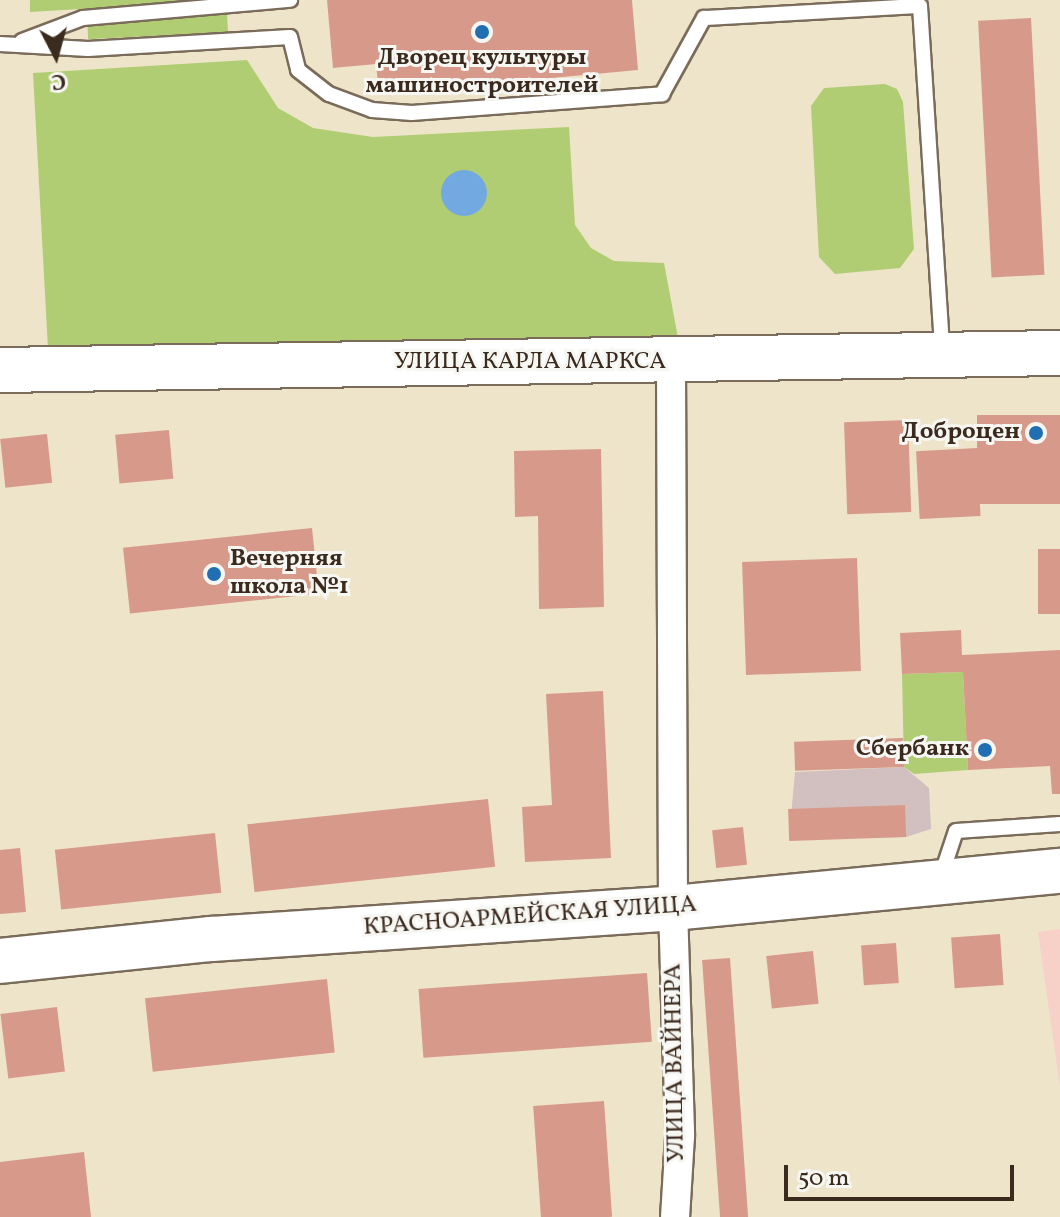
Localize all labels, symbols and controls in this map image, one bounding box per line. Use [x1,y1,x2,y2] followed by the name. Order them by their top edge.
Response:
[16,16,96,96] north arrow
[473,23,491,41] marker: Дворец культуры машиностроителей
[366,45,598,101] place label: Дворец культуры машиностроителей
[50,64,67,97] text: С
[394,349,666,377] street label: УЛИЦА КАРЛА МАРКСА
[902,419,1020,447] place label: Доброцен
[1027,424,1045,442] marker: Доброцен
[230,546,349,602] place label: Вечерняя школа №1
[205,565,223,583] marker: Вечерняя школа №1
[856,736,969,764] place label: Сбербанк
[976,741,994,759] marker: Сбербанк
[362,891,698,943] street label: КРАСНОАРМЕЙСКАЯ УЛИЦА
[660,963,692,1163] street label: УЛИЦА ВАЙНЕРА
[788,1149,1018,1199] scale bar
[798,1162,850,1196] text: 50 m

